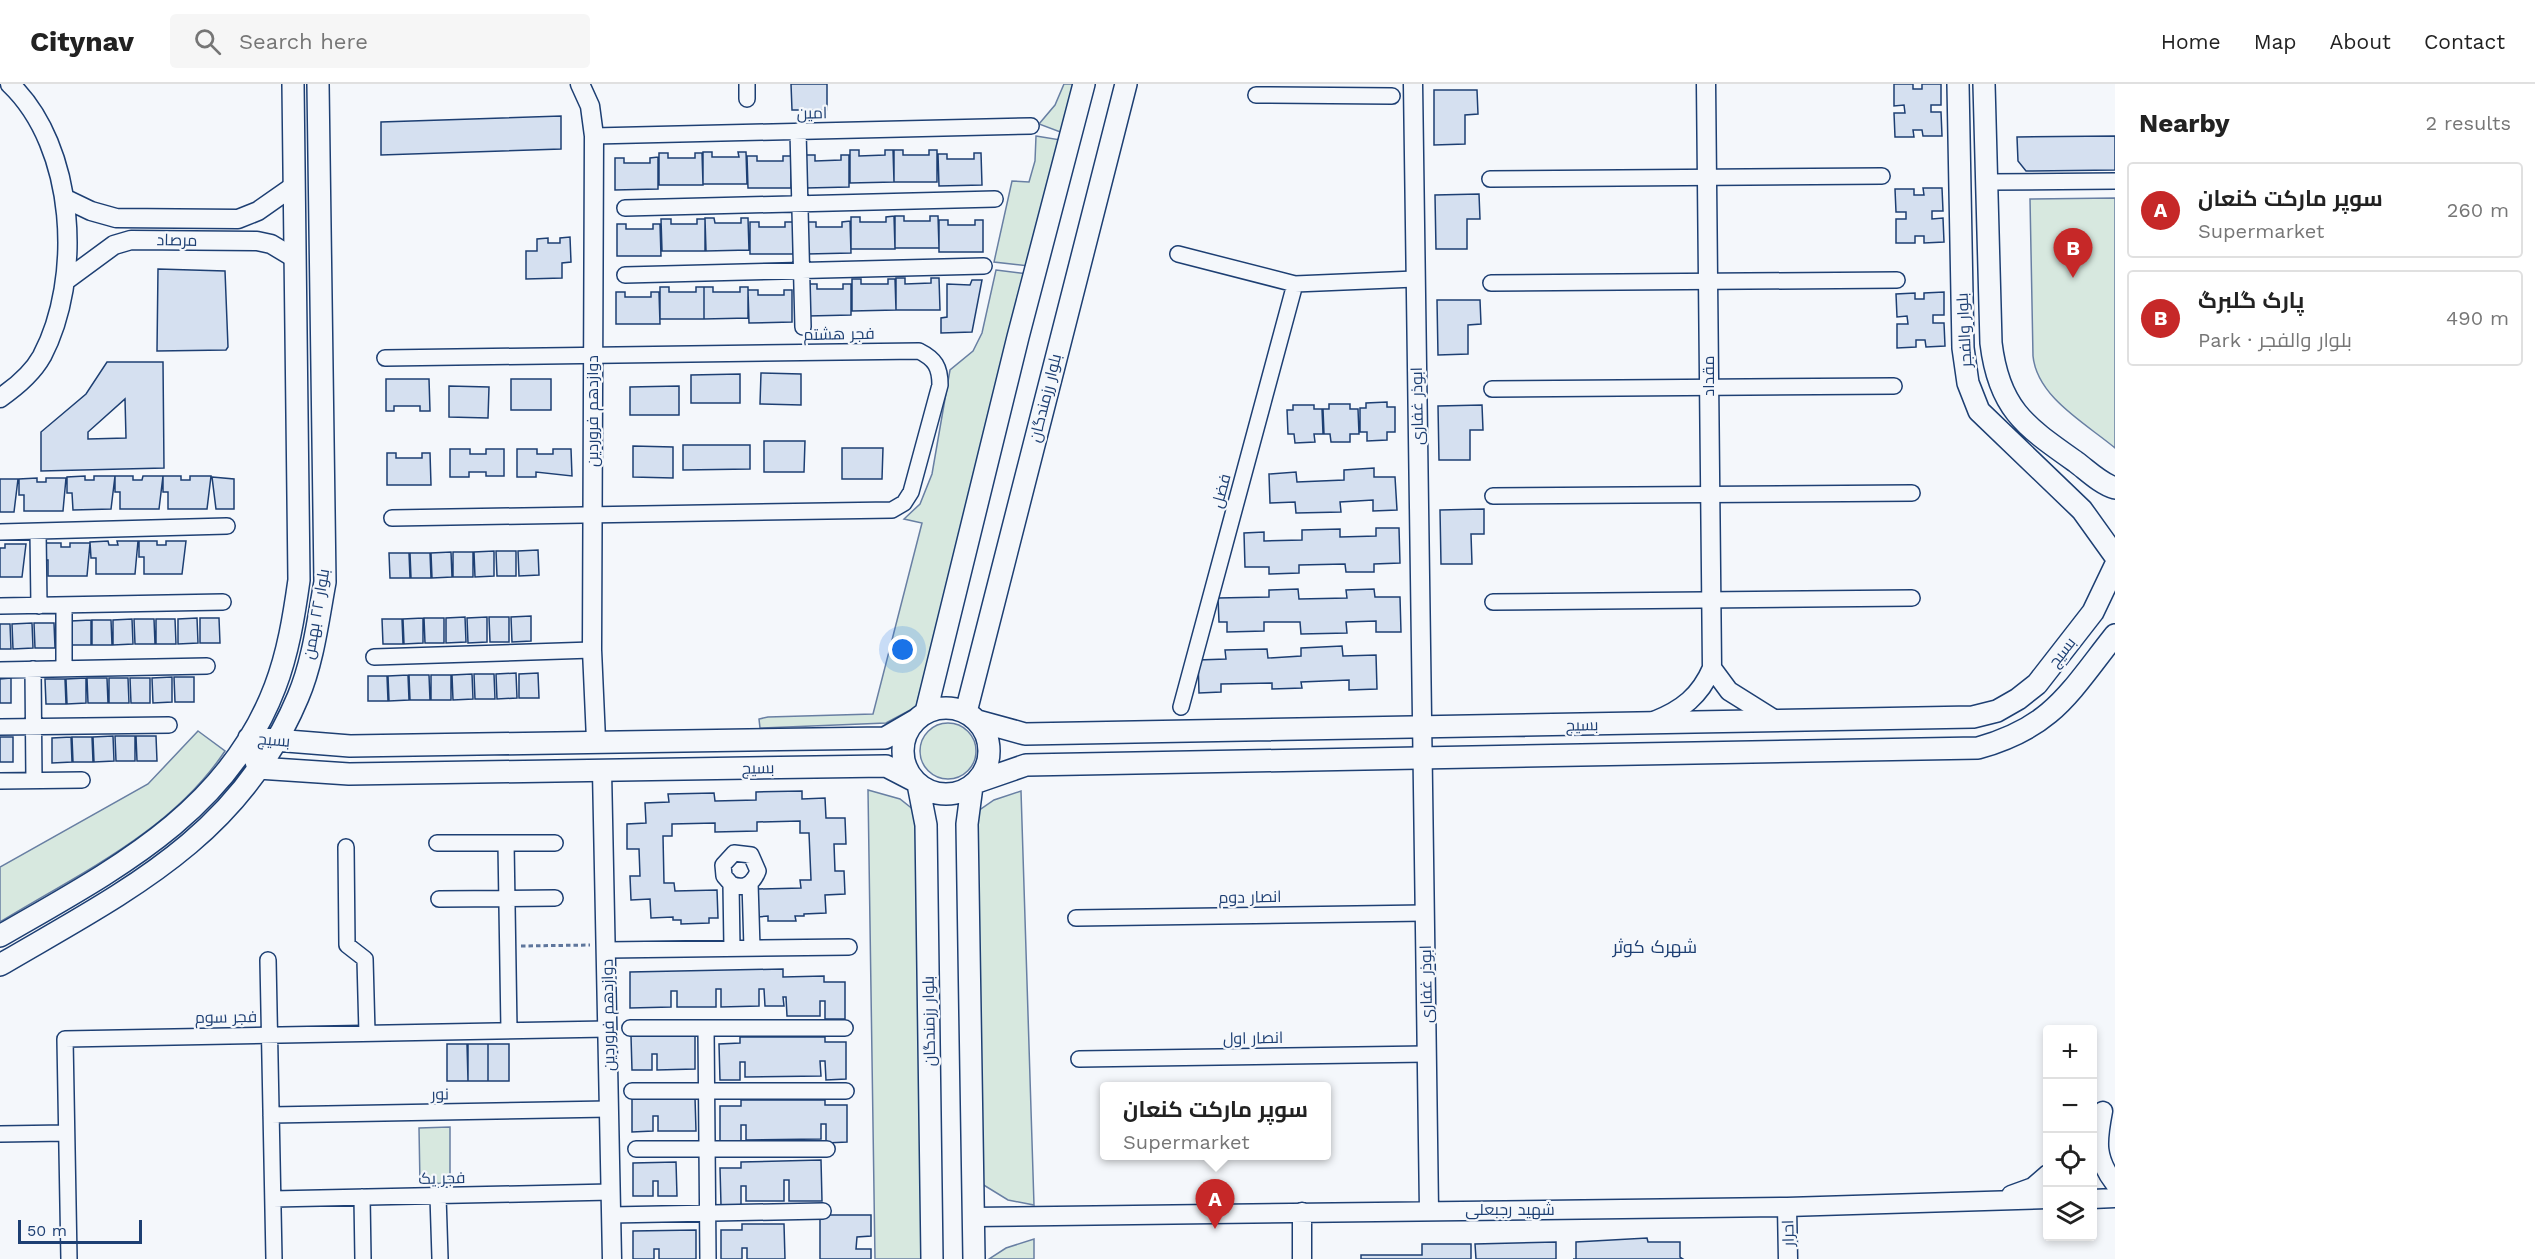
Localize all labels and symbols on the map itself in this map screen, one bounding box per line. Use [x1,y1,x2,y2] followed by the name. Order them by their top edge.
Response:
[797,103,827,124] street label: امین
[2054,228,2092,278] pin: B
[157,230,197,250] street label: مرصاد
[1953,292,1975,369] street label: بلوار والفجر
[803,324,875,346] street label: فجر هشتم
[1025,352,1066,444] street label: بلوار رزمندگان
[583,355,604,467] street label: دوازدهم فروردین
[1699,355,1718,397] street label: مقداد
[1407,367,1428,445] street label: ابوذر غفاری
[1207,472,1236,510] street label: فضل
[299,567,334,661] street label: بلوار ۲۲ بهمن
[2044,633,2081,672] street label: بسیج
[888,635,917,664] your location
[1565,715,1599,737] street label: بسیج
[257,729,291,753] street label: بسیج
[741,758,775,780] street label: بسیج
[1218,887,1282,909] street label: انصار دوم
[1612,936,1697,958] district label: شهرک کوثر
[1416,945,1437,1023] street label: ابوذر غفاری
[598,959,620,1071] street label: دوازدهم فروردین
[919,976,940,1066] street label: بلوار رزمندگان
[195,1007,257,1029] street label: فجر سوم
[1223,1028,1283,1049] street label: انصار اول
[430,1084,449,1104] street label: نور
[418,1168,466,1188] street label: فجر یک
[1196,1180,1234,1229] pin: A
[1465,1200,1555,1220] street label: شهید رجبعلی
[18,1217,142,1244] scale bar
[1778,1220,1798,1247] street label: احرار

